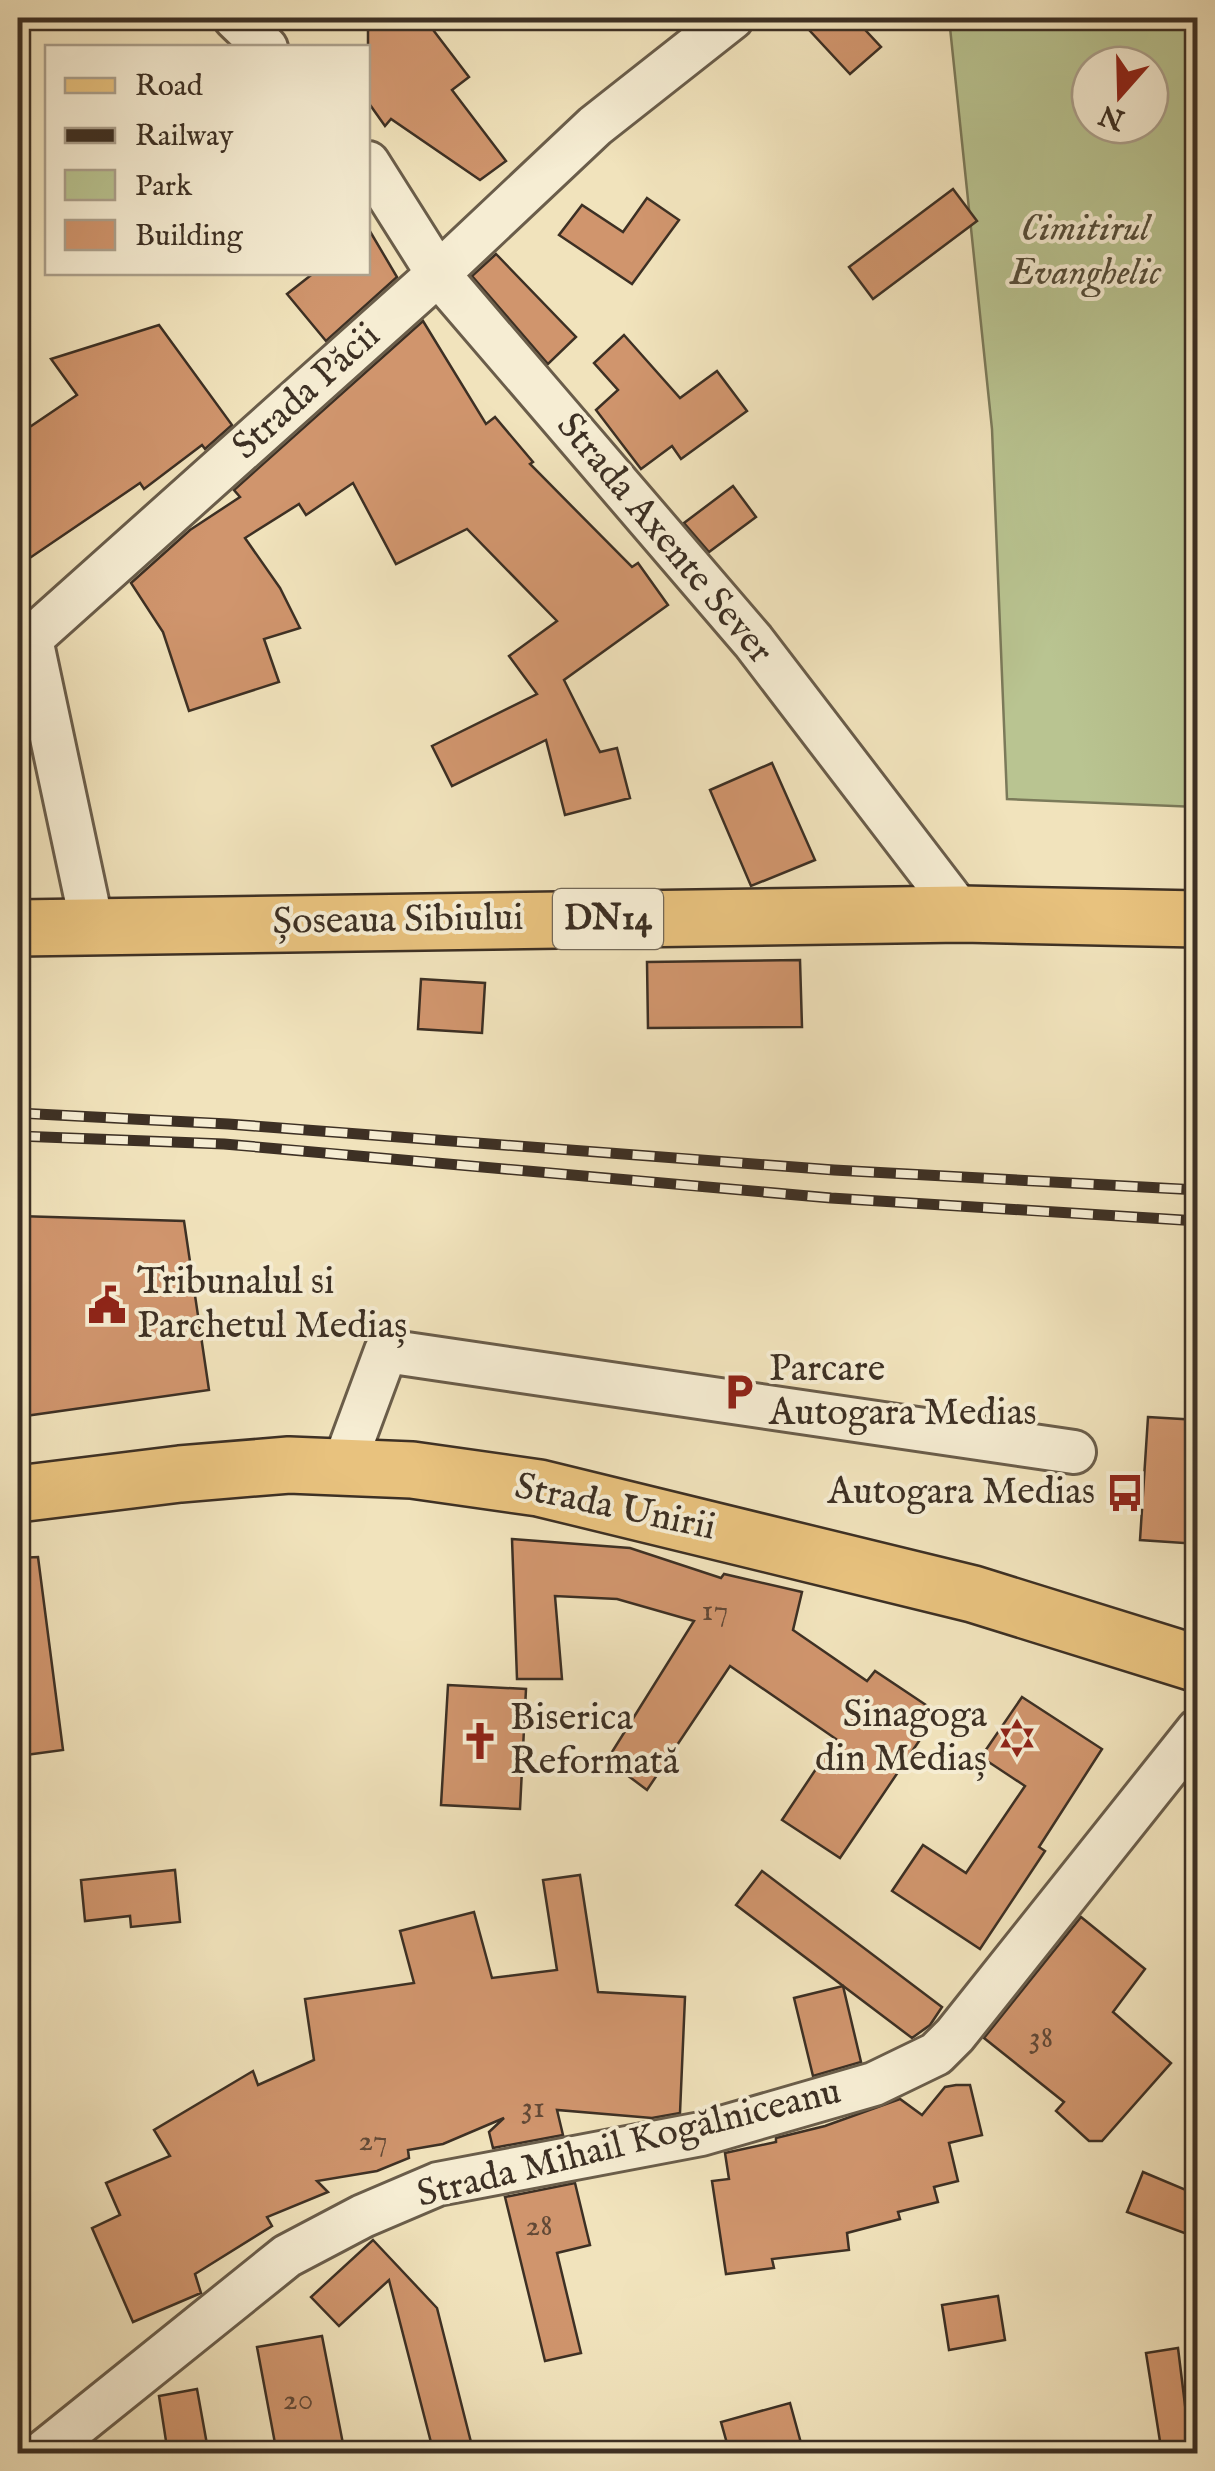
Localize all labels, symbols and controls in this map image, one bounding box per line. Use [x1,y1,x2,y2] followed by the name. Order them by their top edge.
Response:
[45,45,370,275] legend
[1070,45,1170,145] north arrow
[135,68,204,106] text: Road
[1095,96,1131,137] text: N
[135,118,234,156] text: Railway
[135,168,193,206] text: Park
[1008,206,1161,298] park label: Cimitirul Evanghelic
[135,218,244,256] text: Building
[223,313,391,471] street label: Strada Păcii
[545,404,783,674] street label: Strada Axente Sever
[553,889,663,949] road number: DN14
[272,895,524,947] street label: Șoseaua Sibiului
[137,1259,407,1351] place label: Tribunalul si Parchetul Mediaș
[86,1284,128,1326] public building icon: Tribunalul si Parchetul Mediaș
[768,1346,1037,1438] place label: Parcare Autogara Medias
[718,1371,760,1413] parking icon: Parcare Autogara Medias
[510,1463,720,1553] street label: Strada Unirii
[826,1469,1095,1517] place label: Autogara Medias
[1104,1472,1146,1514] bus stop icon: Autogara Medias
[702,1591,728,1632] house number: 17
[815,1692,988,1784] place label: Sinagoga din Mediaș
[510,1695,680,1787] place label: Biserica Reformată
[996,1717,1038,1759] synagogue icon: Sinagoga din Mediaș
[459,1720,501,1762] church icon: Biserica Reformată
[1029,2018,1053,2059] house number: 38
[412,2068,846,2220] street label: Strada Mihail Kogălniceanu
[521,2088,545,2129] house number: 31
[358,2121,388,2162] house number: 27
[525,2206,553,2247] house number: 28
[283,2380,313,2421] house number: 20

